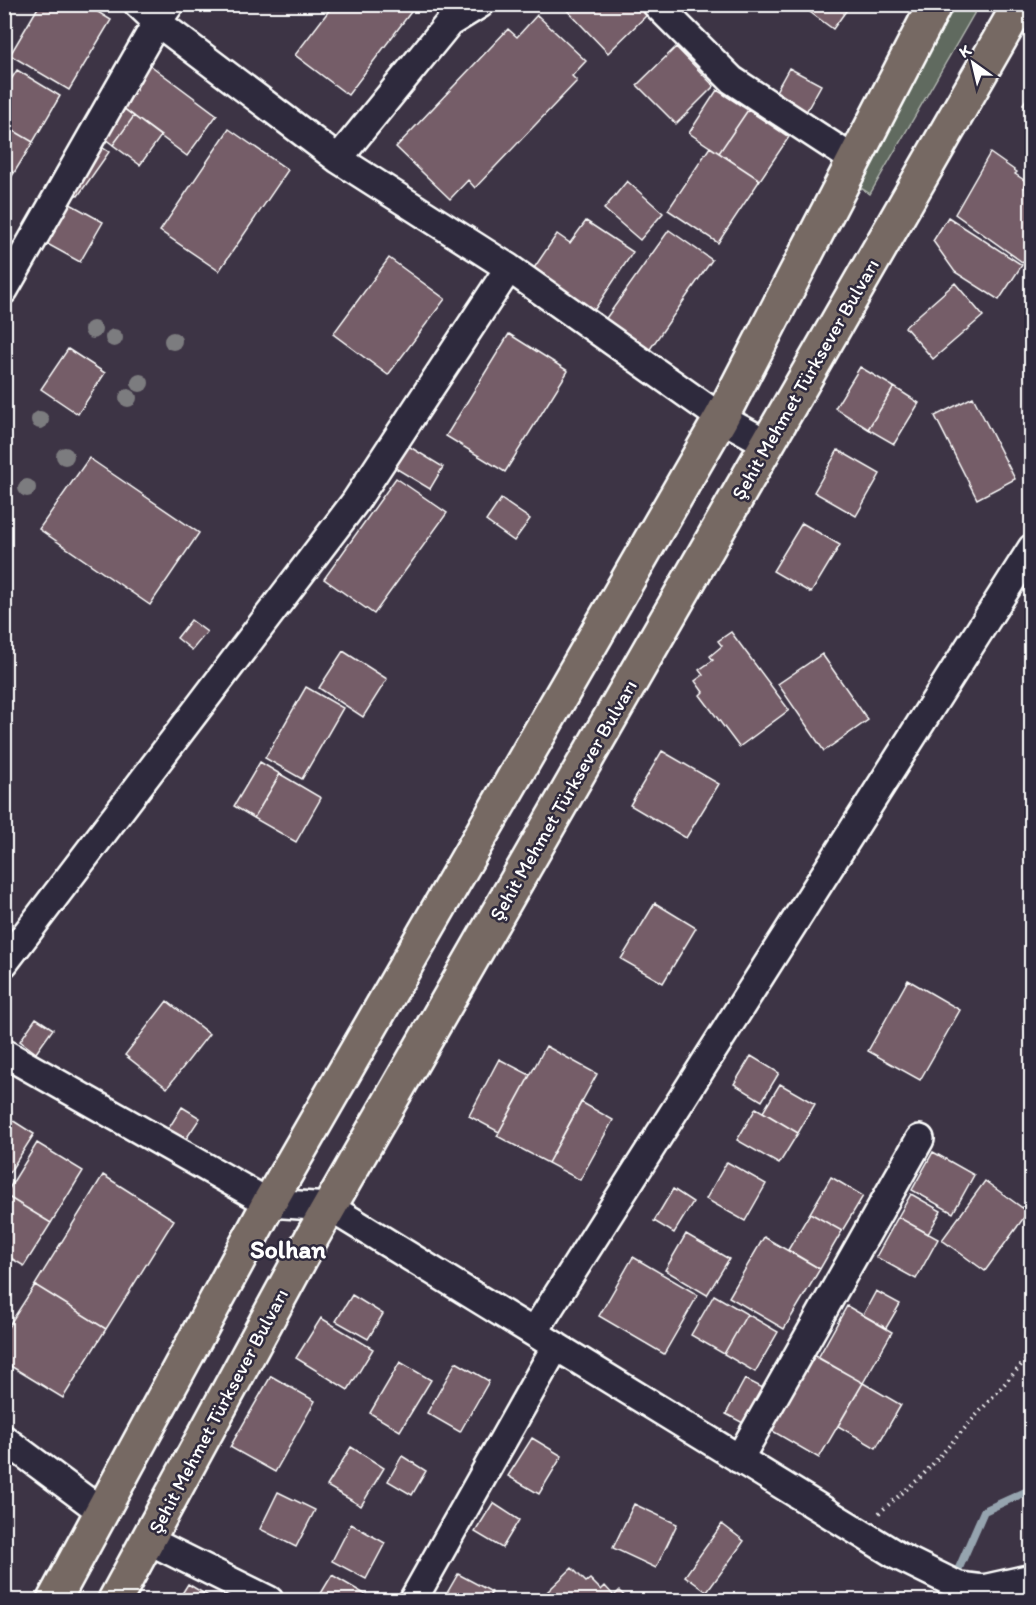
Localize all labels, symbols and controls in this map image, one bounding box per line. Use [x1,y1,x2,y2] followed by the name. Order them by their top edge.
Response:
[943,33,1003,93] north arrow
[955,40,975,62] text: K
[726,254,884,504] street label: Şehit Mehmet Türksever Bulvarı
[484,675,642,925] street label: Şehit Mehmet Türksever Bulvarı
[250,1233,326,1265] district label: Solhan
[143,1284,293,1538] street label: Şehit Mehmet Türksever Bulvarı

